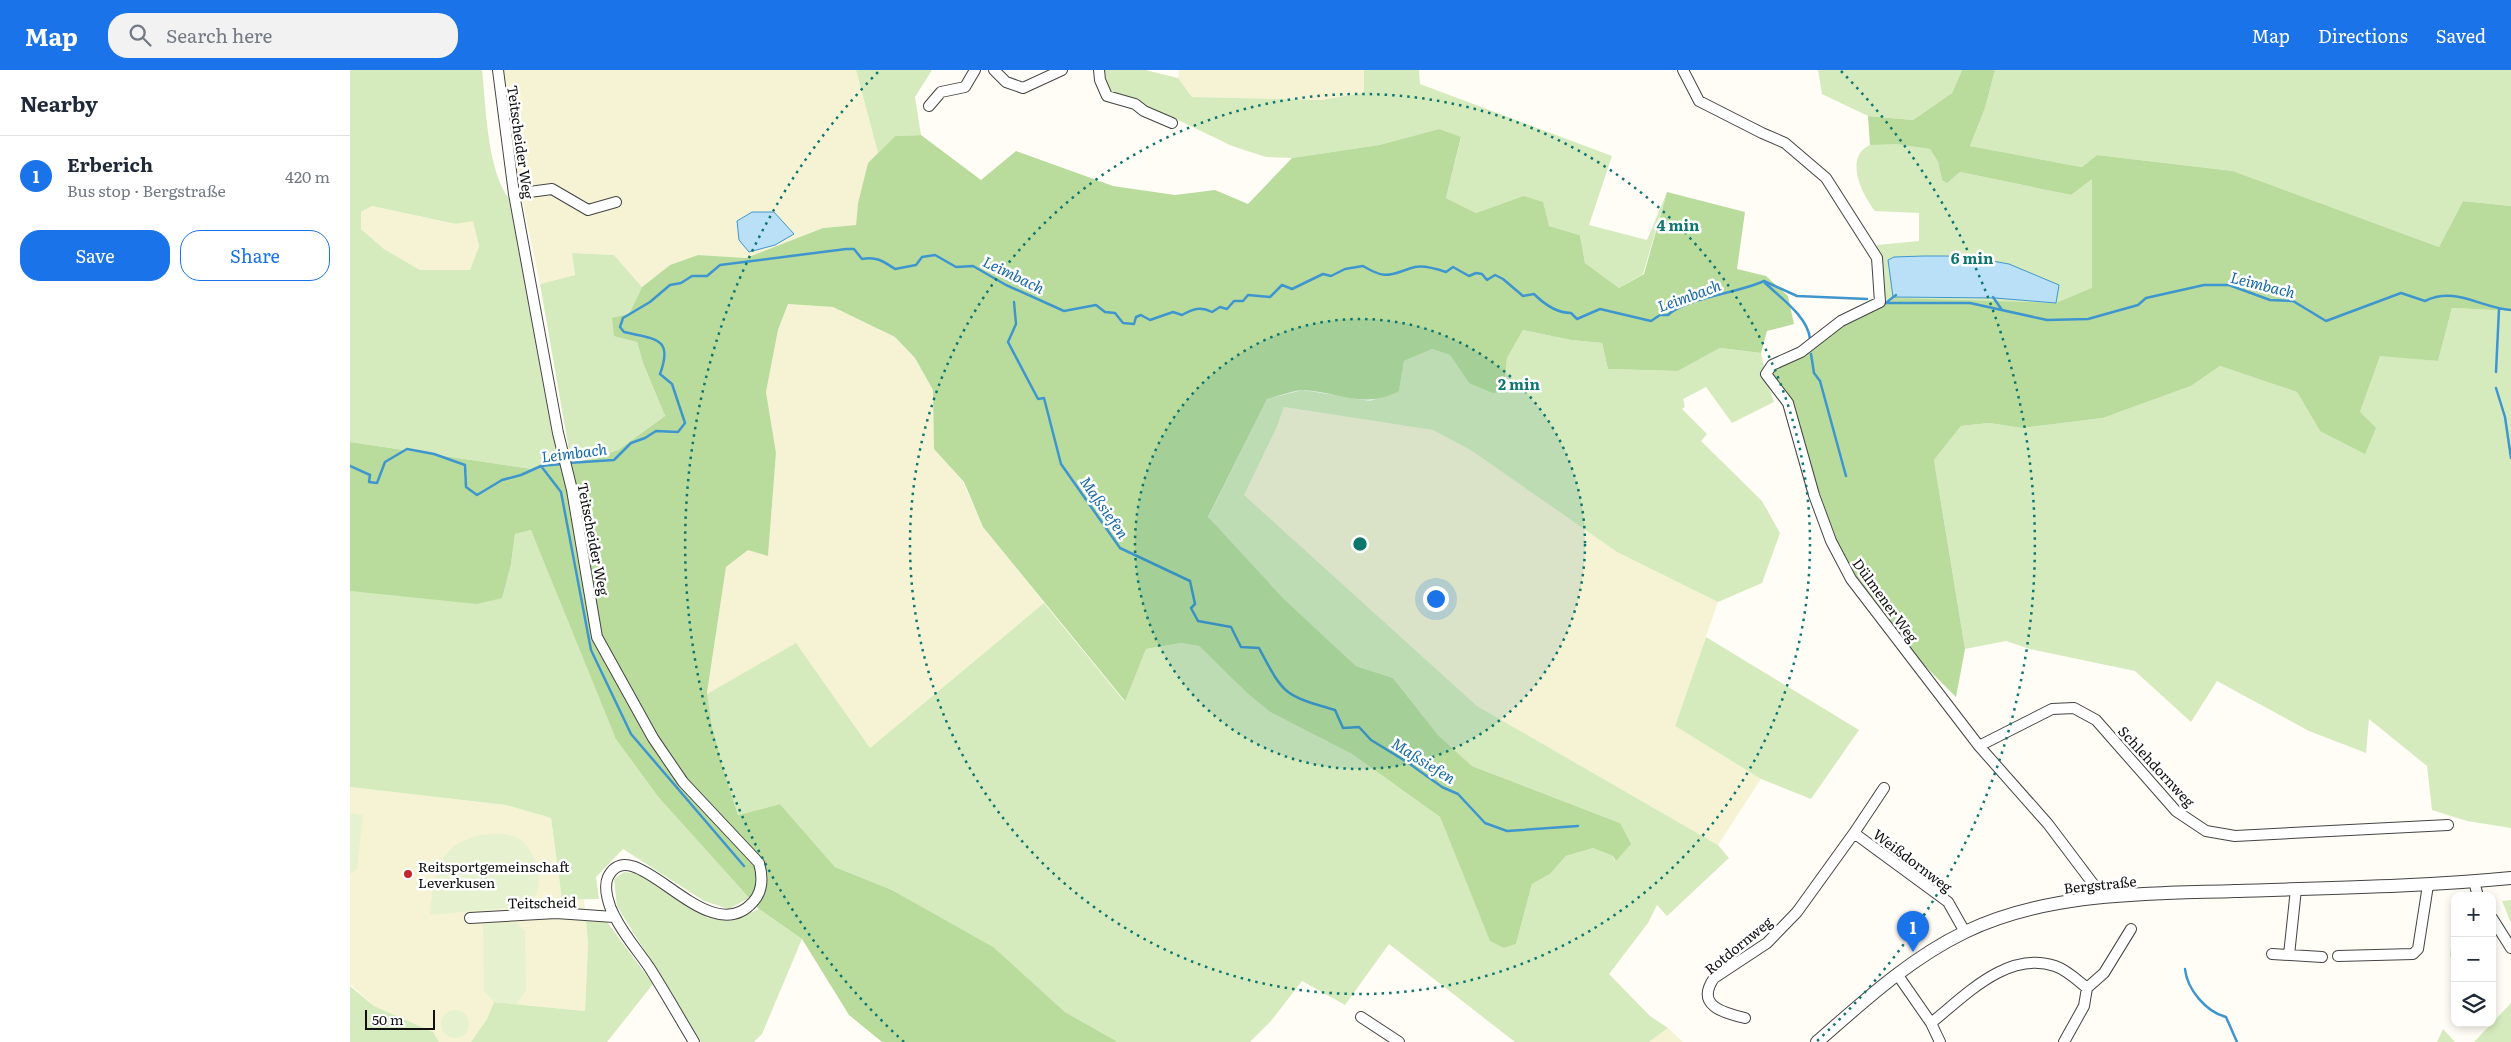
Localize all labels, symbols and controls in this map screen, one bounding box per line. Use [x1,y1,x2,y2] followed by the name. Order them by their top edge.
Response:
[108,13,458,58] search box
[25,18,78,53] text: Map
[126,21,154,49] icon: search
[166,21,272,49] text: Search here
[2252,22,2290,49] text: Map
[2318,22,2408,49] text: Directions
[2436,22,2486,49] text: Saved
[503,84,539,200] street label: Teitscheider Weg
[20,87,98,118] text: Nearby
[67,150,153,178] text: Erberich
[33,164,39,188] text: 1
[285,164,330,188] text: 420 m
[67,178,226,202] text: Bus stop · Bergstraße
[1657,213,1700,236] text: 4 min
[20,230,170,281] button: Save
[180,230,330,281] button: Share
[1951,246,1994,269] text: 6 min
[979,249,1049,299] water label: Leimbach
[2228,265,2298,303] water label: Leimbach
[1654,273,1724,317] water label: Leimbach
[1498,372,1541,395] text: 2 min
[540,437,608,467] water label: Leimbach
[1075,471,1135,543] water label: Maßsiefen
[573,481,615,597] street label: Teitscheider Weg
[1351,535,1369,553] centre of rings
[1849,554,1923,646] street label: Dülmener Weg
[1423,586,1449,612] your location
[2114,721,2200,811] street label: Schlehdornweg
[1388,731,1460,789] water label: Maßsiefen
[1869,824,1957,896] street label: Weißdornweg
[418,856,570,892] place label: Reitsportgemeinschaft Leverkusen
[402,868,414,880] marker: Reitsportgemeinschaft Leverkusen
[2063,870,2137,898] street label: Bergstraße
[507,891,577,913] street label: Teitscheid
[2451,892,2496,1027] map controls
[2451,892,2496,937] button: +
[1700,911,1776,979] street label: Rotdornweg
[1897,911,1929,952] pin: 1
[2451,937,2496,982] button: −
[2451,982,2496,1027] button: layers
[365,1007,435,1030] scale bar
[372,1009,404,1029] text: 50 m

